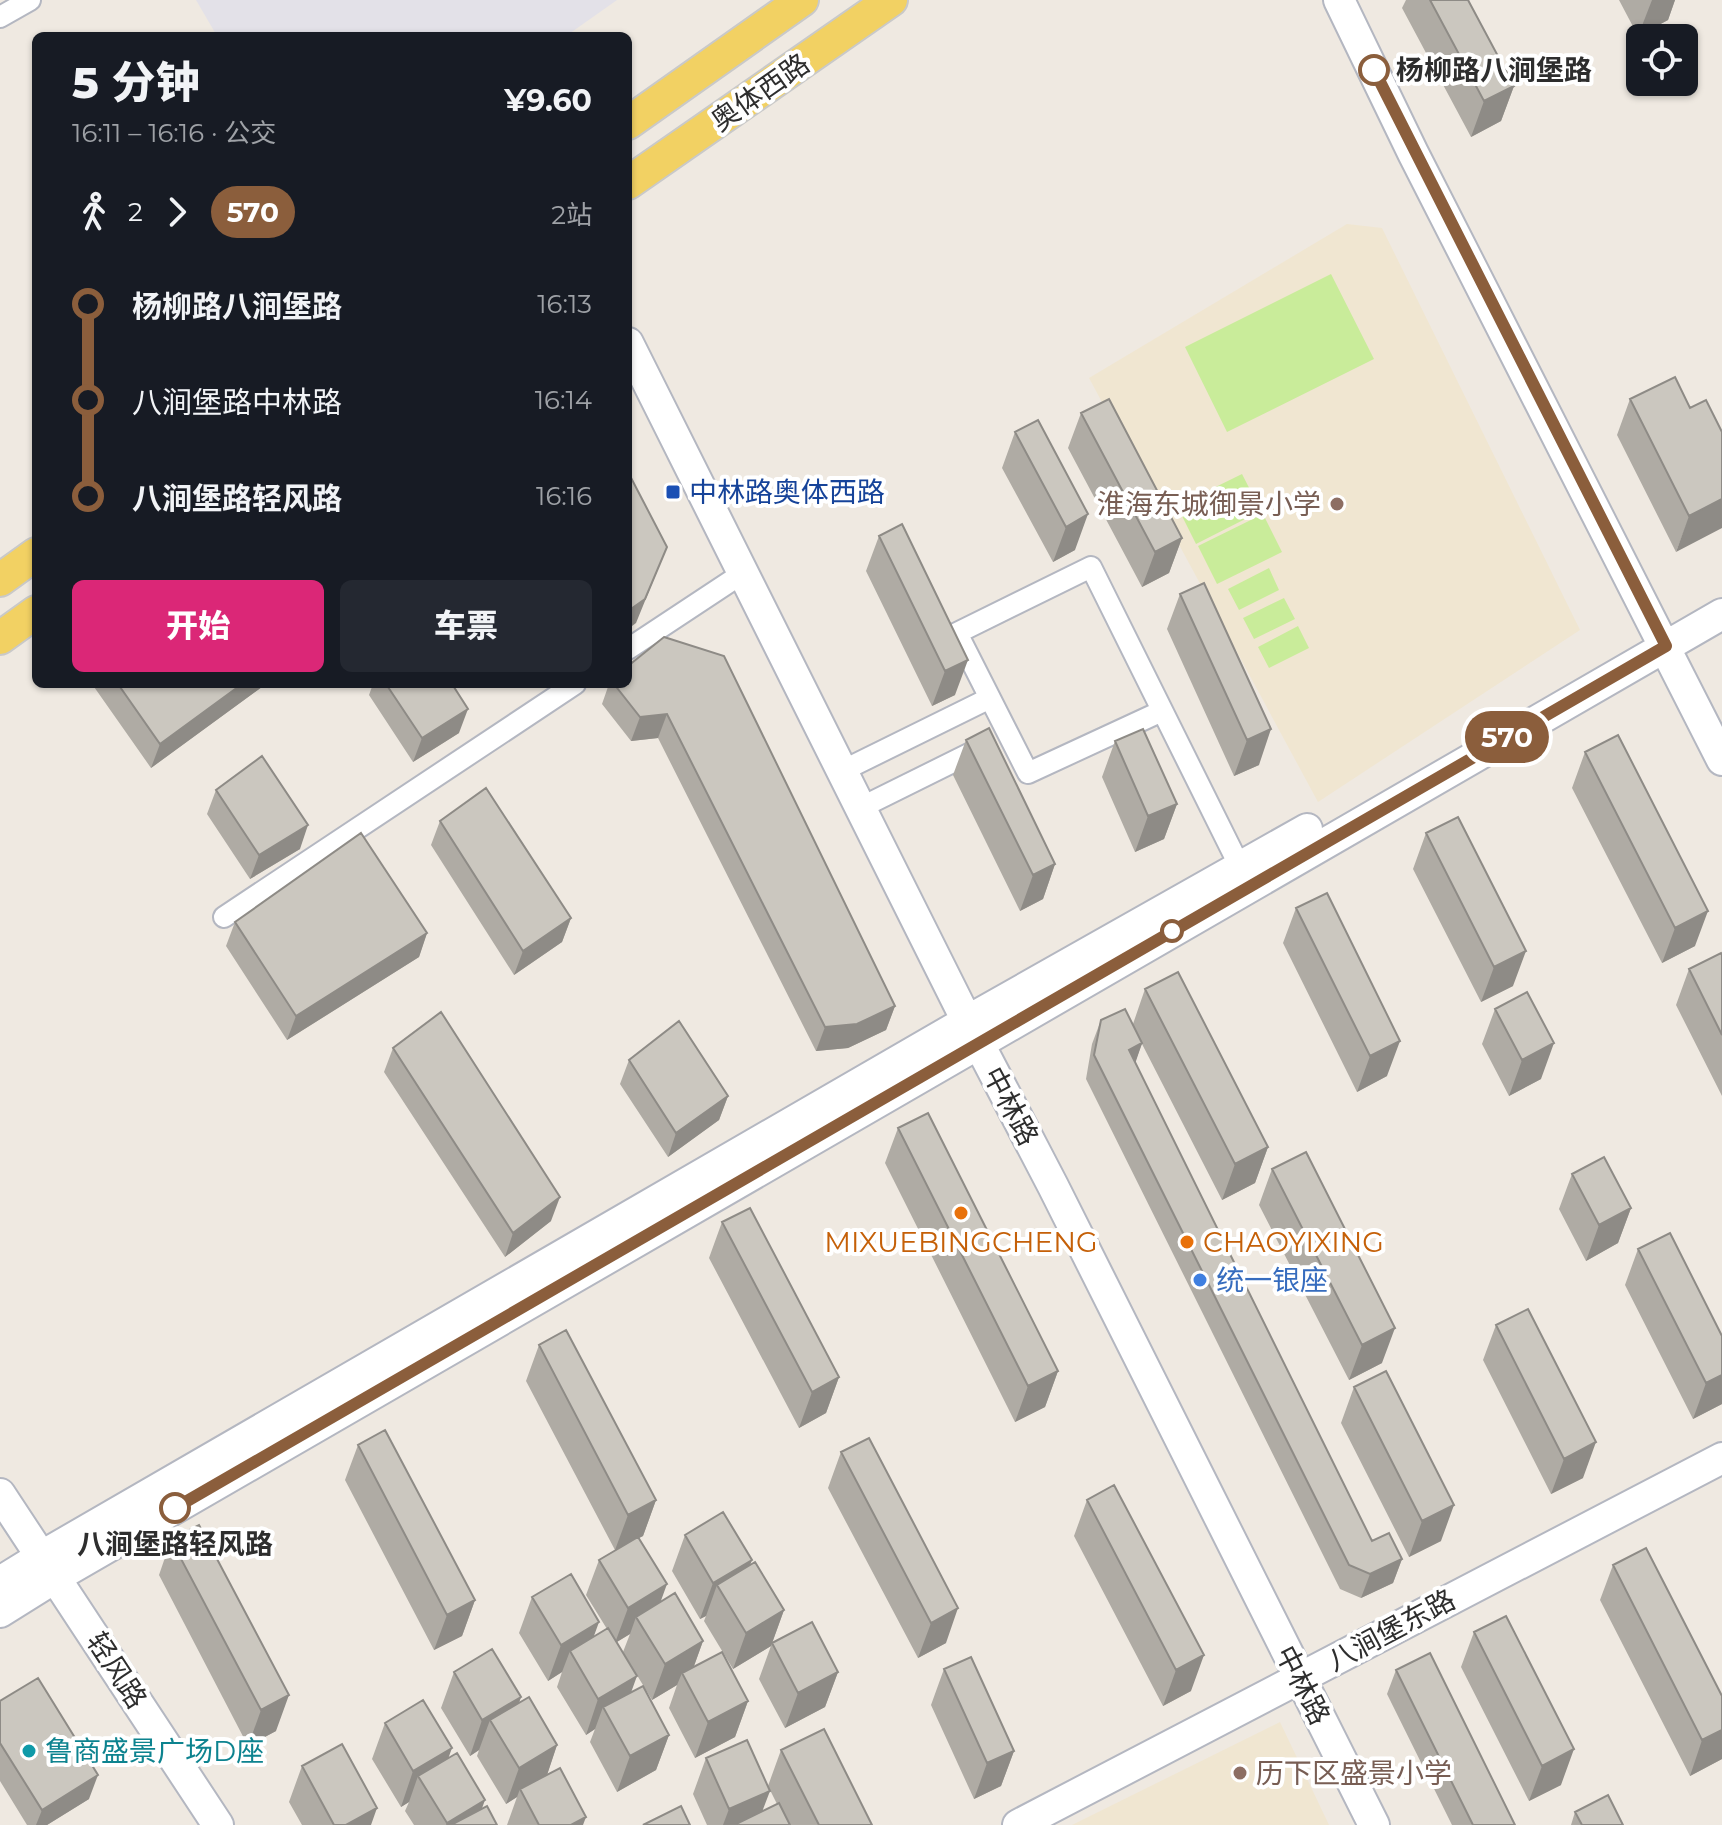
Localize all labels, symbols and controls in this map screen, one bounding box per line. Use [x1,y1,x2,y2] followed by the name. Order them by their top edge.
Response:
[1626,24,1698,96] map controls
[1626,24,1698,96] button: locate
[704,46,816,138] street label: 奥体西路
[1396,53,1592,87] place label: 杨柳路八涧堡路
[72,55,200,109] text: 5 分钟
[1359,55,1389,85] marker: 杨柳路八涧堡路
[504,82,592,119] text: ¥9.60
[72,117,276,149] text: 16:11 – 16:16 · 公交
[72,190,116,234] icon: walk
[155,190,199,234] icon: forward
[227,195,279,229] text: 570
[128,196,143,228] text: 2
[551,199,592,231] text: 2站
[132,288,342,325] text: 杨柳路八涧堡路
[537,288,592,320] text: 16:13
[132,384,342,421] text: 八涧堡路中林路
[535,384,592,416] text: 16:14
[689,475,885,509] place label: 中林路奥体西路
[132,480,342,517] text: 八涧堡路轻风路
[536,480,592,512] text: 16:16
[664,483,682,501] marker: 中林路奥体西路
[1097,487,1321,521] place label: 淮海东城御景小学
[1328,495,1346,513] marker: 淮海东城御景小学
[72,580,324,672] button: 开始
[340,580,592,672] button: 车票
[1461,711,1553,763] line badge: 570
[1481,720,1533,754] text: 570
[1161,920,1183,942] unlabelled marker
[976,1061,1046,1151] street label: 中林路
[952,1204,970,1222] marker: MIXUEBINGCHENG
[824,1225,1098,1259] place label: MIXUEBINGCHENG
[1203,1225,1384,1259] place label: CHAOYIXING
[1178,1233,1196,1251] marker: CHAOYIXING
[1216,1263,1328,1297] place label: 统一银座
[1191,1271,1209,1289] marker: 统一银座
[160,1493,190,1523] marker: 八涧堡路轻风路
[77,1527,273,1561] place label: 八涧堡路轻风路
[1321,1582,1461,1678] street label: 八涧堡东路
[80,1626,154,1714] street label: 轻风路
[1269,1640,1337,1730] street label: 中林路
[45,1734,264,1768] place label: 鲁商盛景广场D座
[20,1742,38,1760] marker: 鲁商盛景广场D座
[1256,1756,1452,1790] place label: 历下区盛景小学
[1231,1764,1249,1782] marker: 历下区盛景小学

